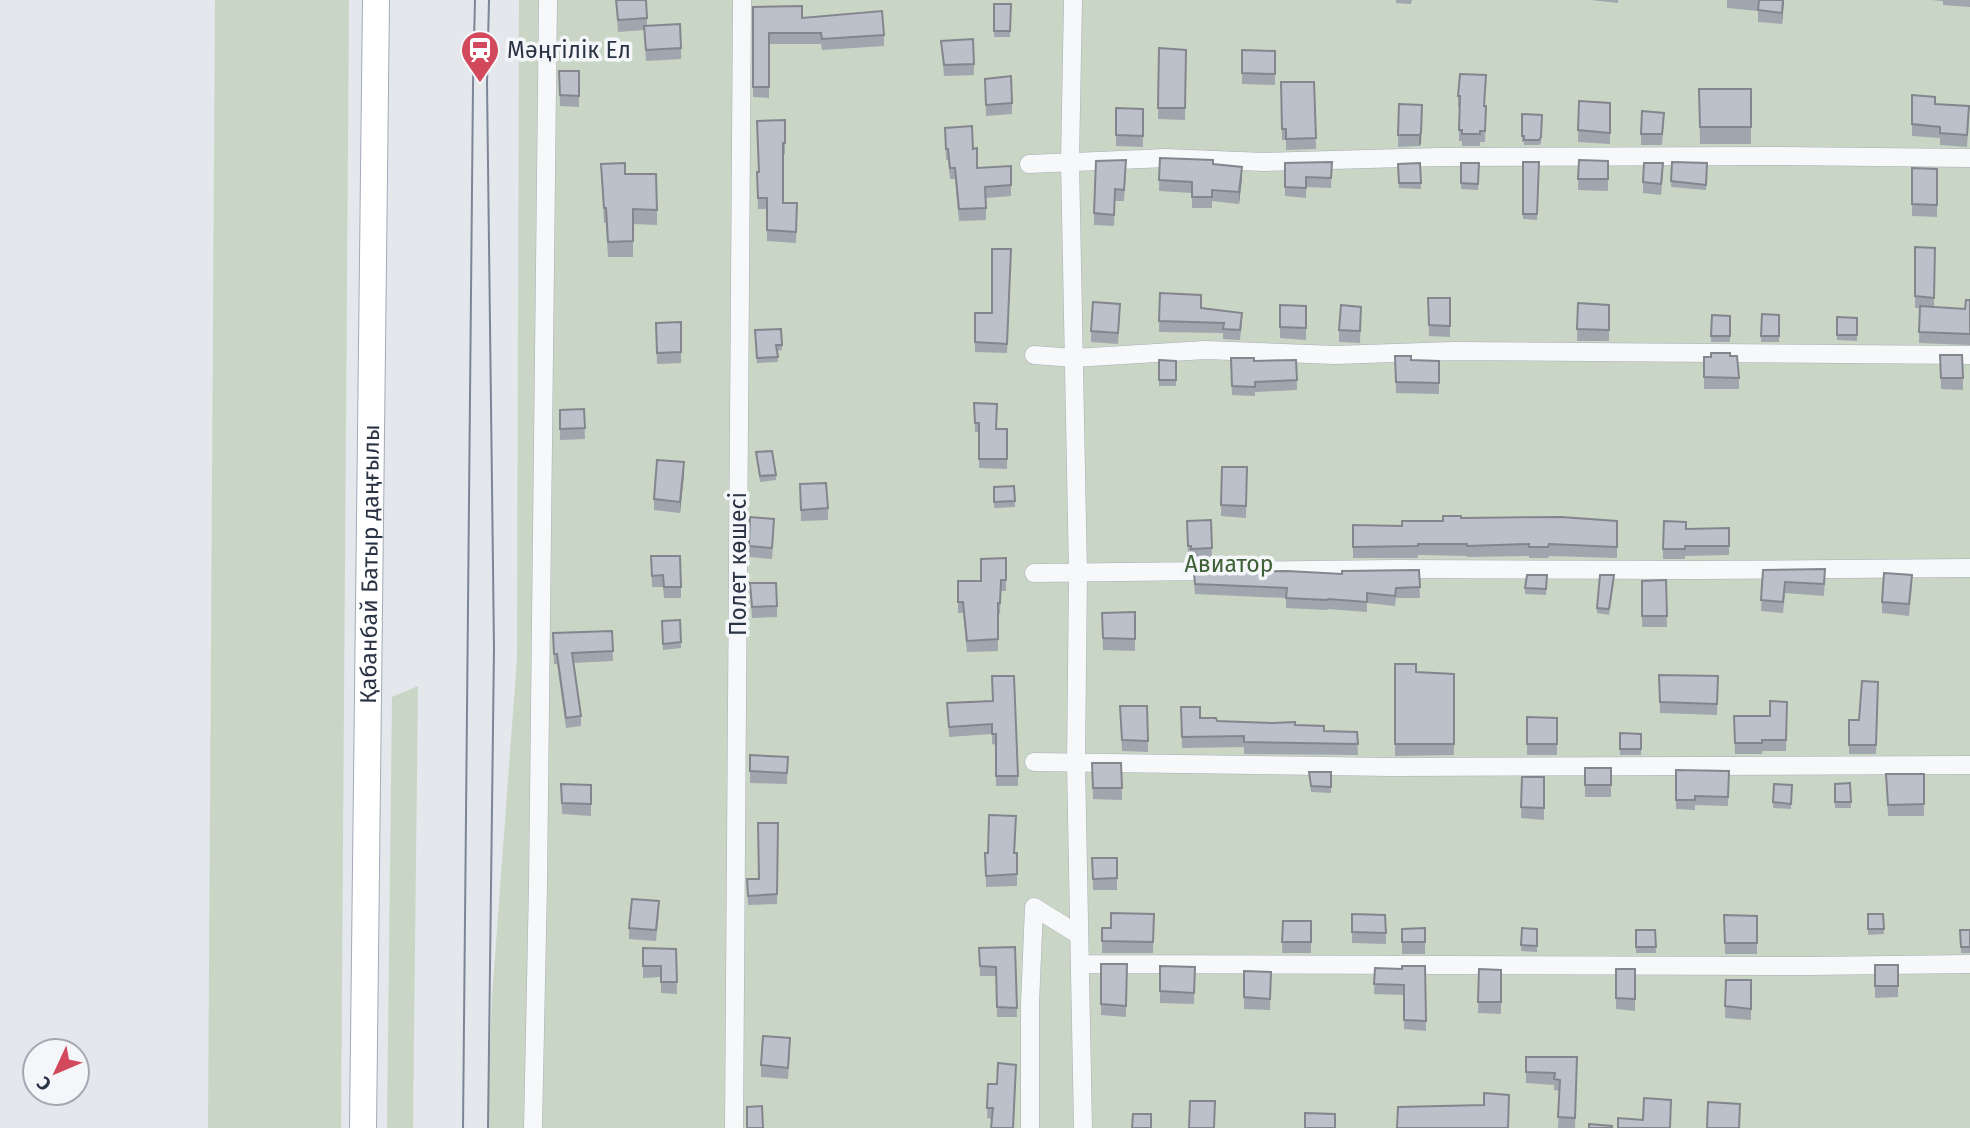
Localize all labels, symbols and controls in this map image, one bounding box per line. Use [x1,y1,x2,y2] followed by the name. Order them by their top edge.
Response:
[459,29,501,84] station icon: Мәңгілік Ел
[507,36,631,64] place label: Мәңгілік Ел
[354,424,385,704] street label: Қабанбай Батыр даңғылы
[724,492,752,636] street label: Полет көшесі
[1185,550,1273,578] park label: Авиатор
[21,1037,91,1107] north arrow
[32,1071,56,1095] text: С

